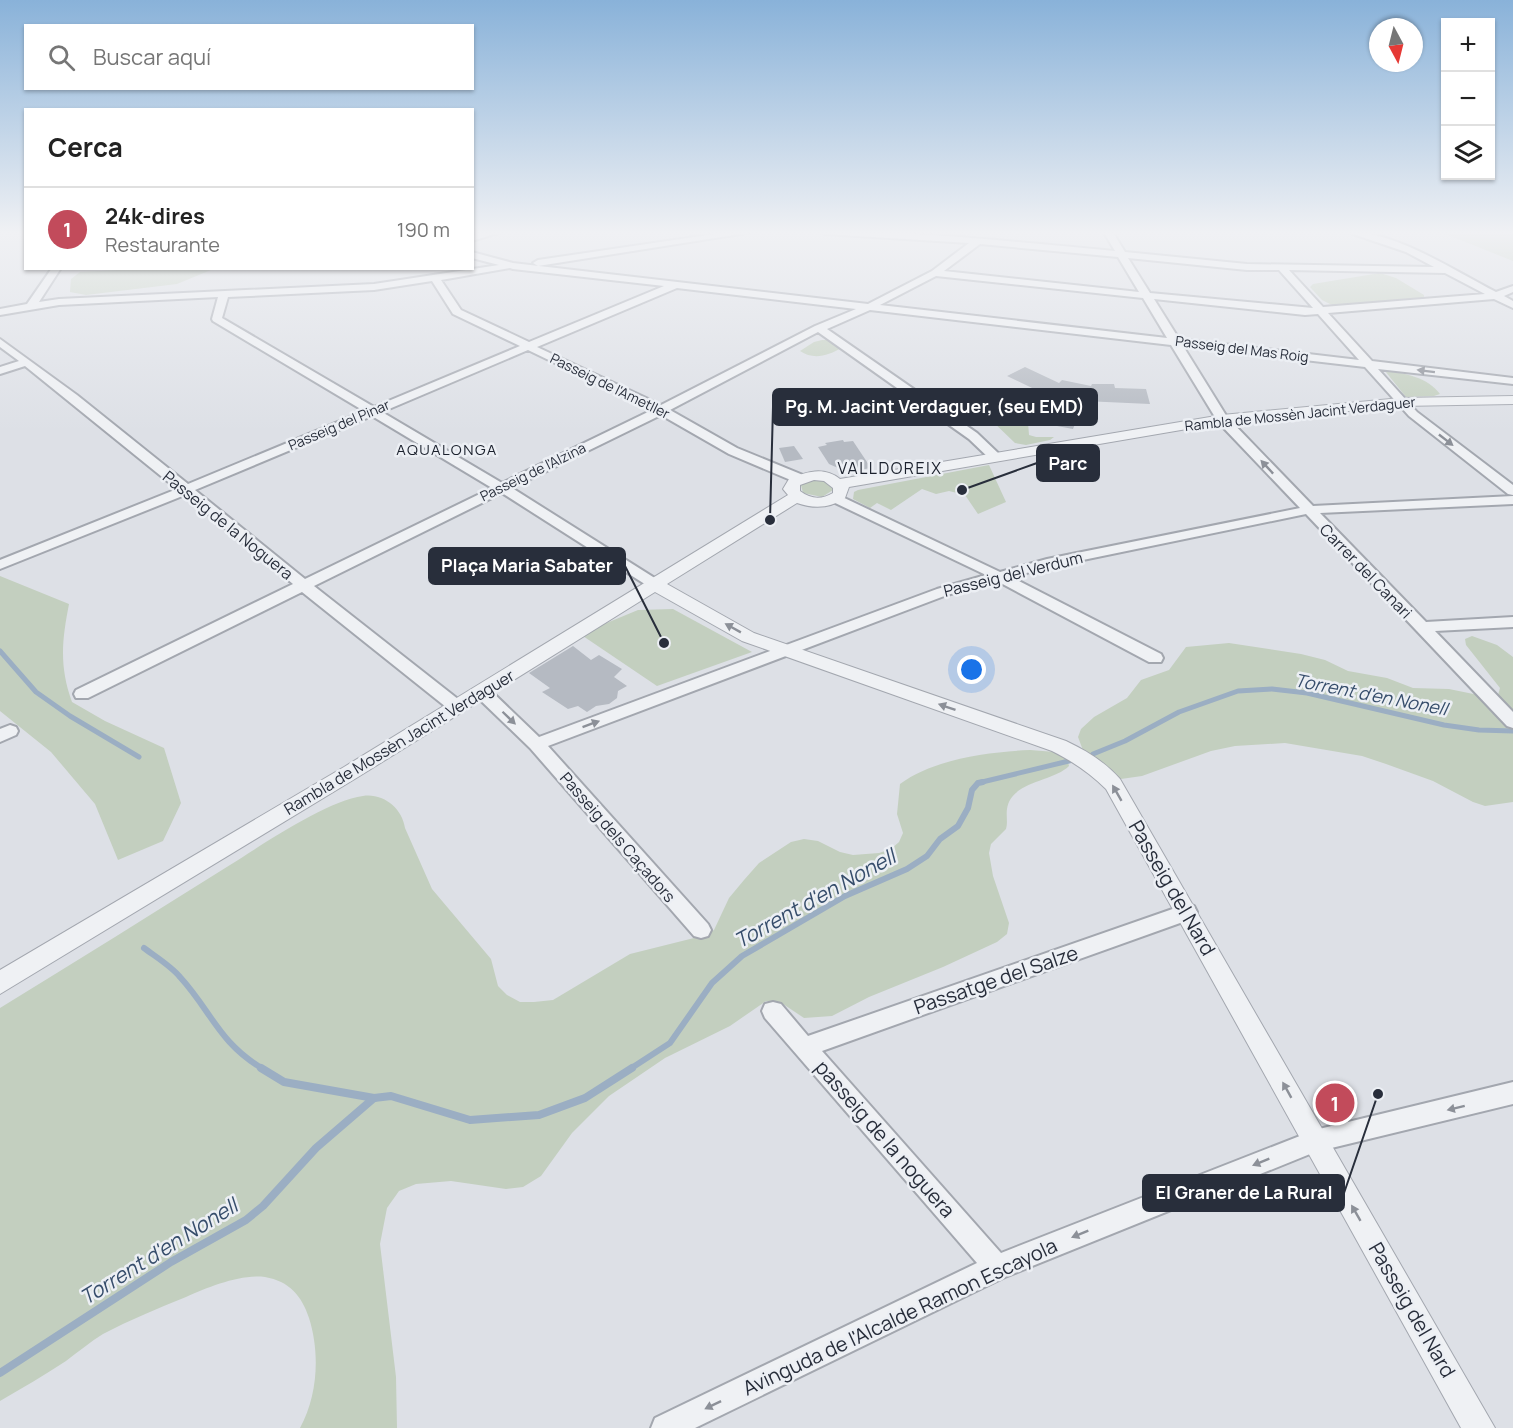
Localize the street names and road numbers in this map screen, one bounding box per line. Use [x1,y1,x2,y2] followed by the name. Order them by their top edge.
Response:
[1174,331,1310,366] street label: Passeig del Mas Roig
[547,348,673,423] street label: Passeig de l'Ametller
[1184,392,1416,435] street label: Rambla de Mossèn Jacint Verdaguer
[285,395,392,454] street label: Passeig del Pinar
[477,438,589,505] street label: Passeig de l'Alzina
[158,466,298,584] street label: Passeig de la Noguera
[1315,519,1417,623] street label: Carrer del Canari
[941,546,1085,602] street label: Passeig del Verdum
[280,664,519,820] street label: Rambla de Mossèn Jacint Verdaguer
[555,767,681,907] street label: Passeig dels Caçadors
[1123,815,1222,960] street label: Passeig del Nard
[910,939,1082,1020] street label: Passatge del Salze
[809,1054,961,1223] street label: passeig de la noguera
[738,1232,1061,1401] street label: Avinguda de l'Alcalde Ramon Escayola
[1363,1237,1462,1382] street label: Passeig del Nard

